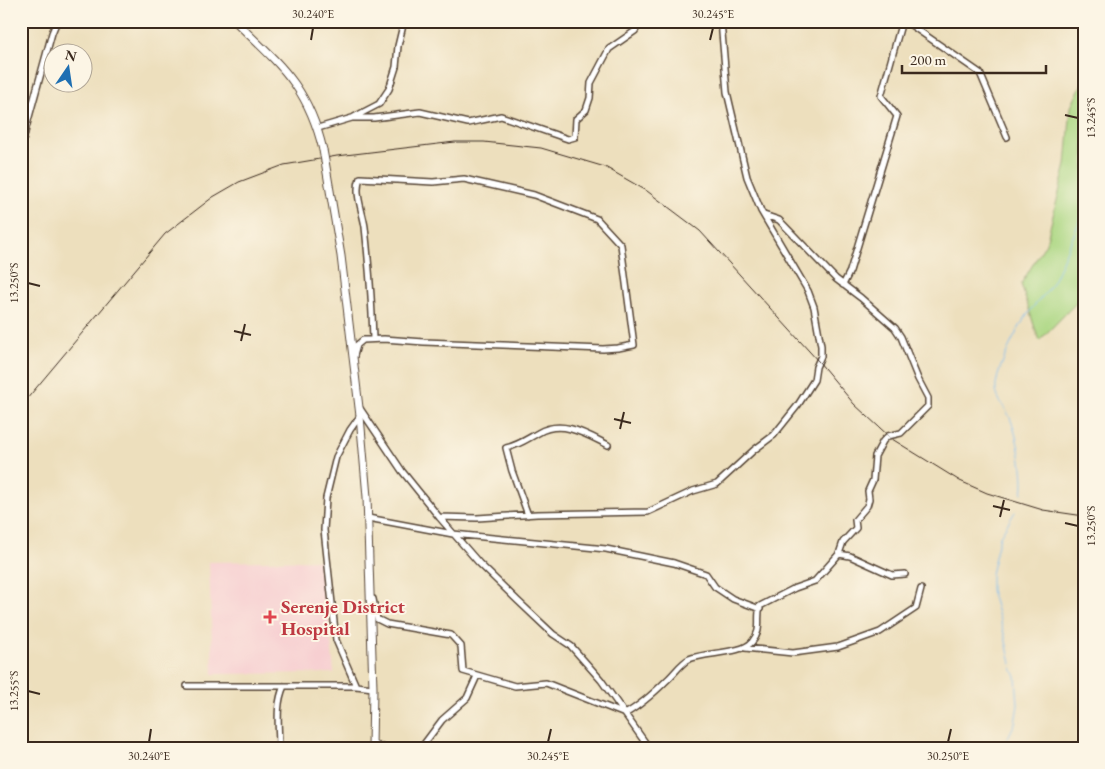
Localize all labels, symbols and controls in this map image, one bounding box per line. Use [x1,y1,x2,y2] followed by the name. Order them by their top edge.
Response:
[292,6,334,22] text: 30.240°E
[692,6,734,22] text: 30.245°E
[42,42,92,92] north arrow
[902,42,1046,74] scale bar
[63,45,79,66] text: N
[910,50,947,69] text: 200 m
[1083,97,1099,138] text: 13.245°S
[6,262,22,303] text: 13.250°S
[1083,505,1099,546] text: 13.250°S
[281,594,405,641] place label: Serenje District Hospital
[263,610,277,624] marker: Serenje District Hospital
[6,670,22,711] text: 13.255°S
[128,748,170,764] text: 30.240°E
[527,748,569,764] text: 30.245°E
[927,748,969,764] text: 30.250°E

